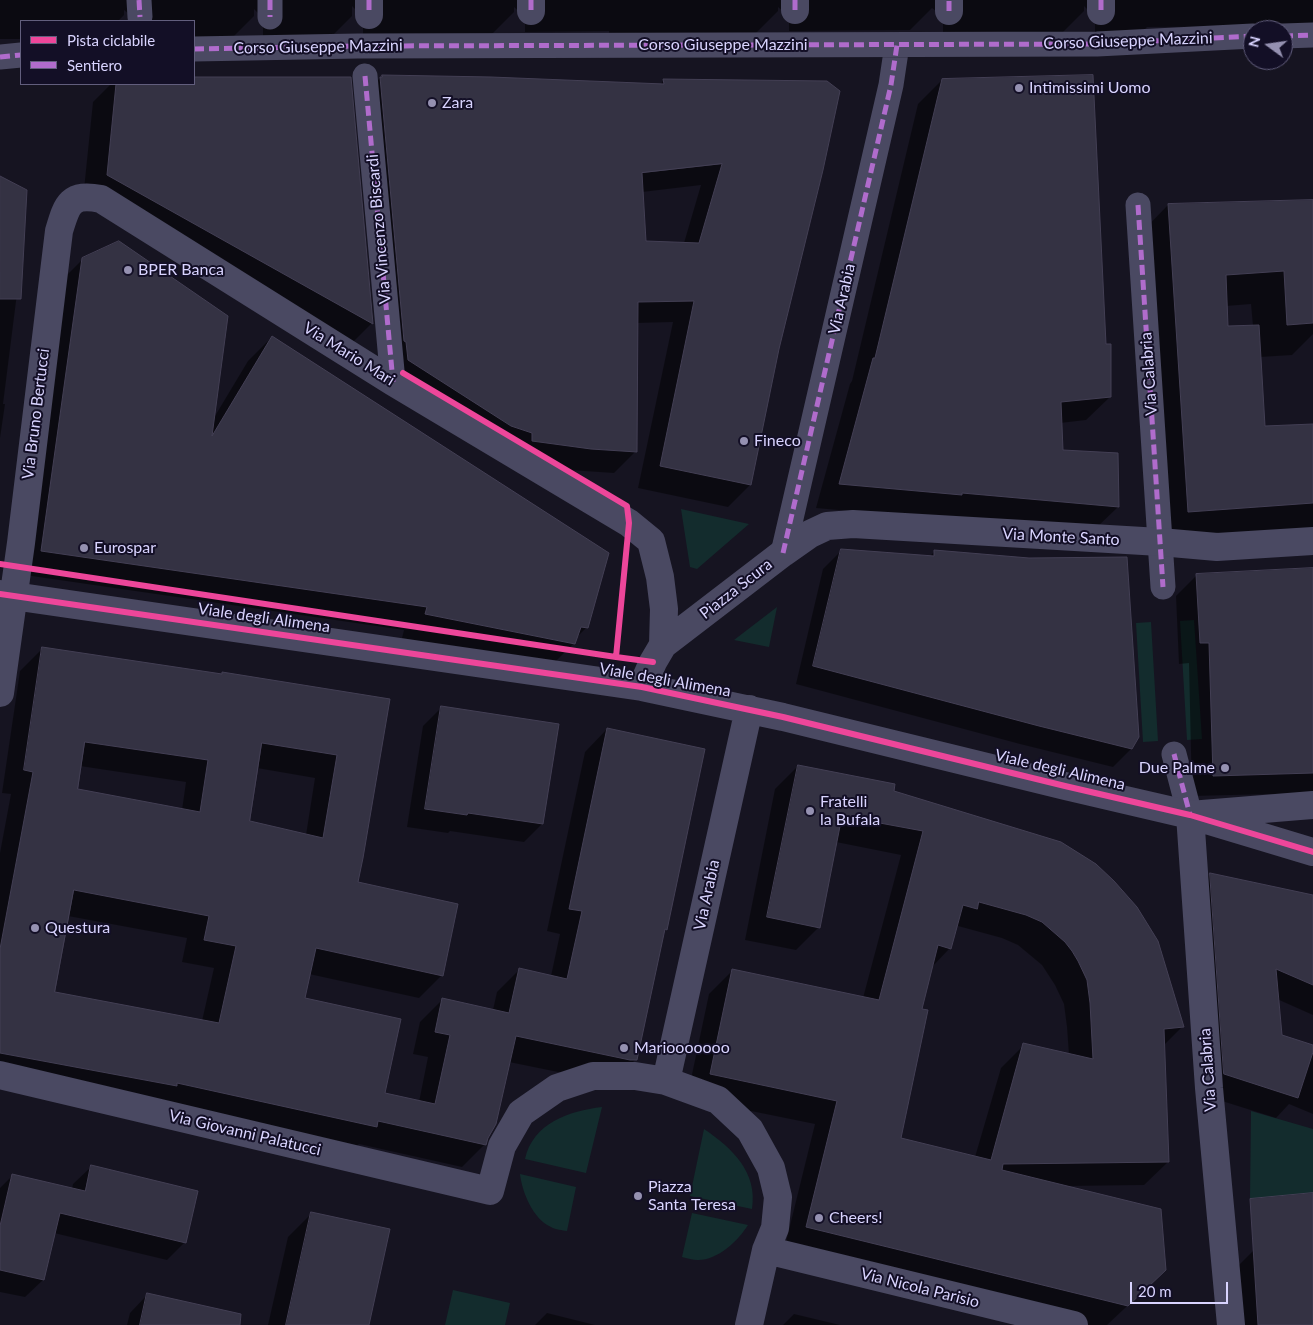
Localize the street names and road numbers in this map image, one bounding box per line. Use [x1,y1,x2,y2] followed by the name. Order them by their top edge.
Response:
[1043,28,1213,54] street label: Corso Giuseppe Mazzini
[638,35,808,55] street label: Corso Giuseppe Mazzini
[233,36,403,58] street label: Corso Giuseppe Mazzini
[363,153,395,305] street label: Via Vincenzo Biscardi
[825,262,859,336] street label: Via Arabia
[300,318,398,390] street label: Via Mario Mari
[1137,332,1161,416] street label: Via Calabria
[18,347,54,481] street label: Via Bruno Bertucci
[1002,524,1120,550] street label: Via Monte Santo
[696,555,776,623] street label: Piazza Scura
[197,599,331,637] street label: Viale degli Alimena
[598,659,732,701] street label: Viale degli Alimena
[993,746,1127,794] street label: Viale degli Alimena
[690,858,724,932] street label: Via Arabia
[1196,1028,1220,1112] street label: Via Calabria
[167,1106,323,1160] street label: Via Giovanni Palatucci
[859,1264,981,1312] street label: Via Nicola Parisio

